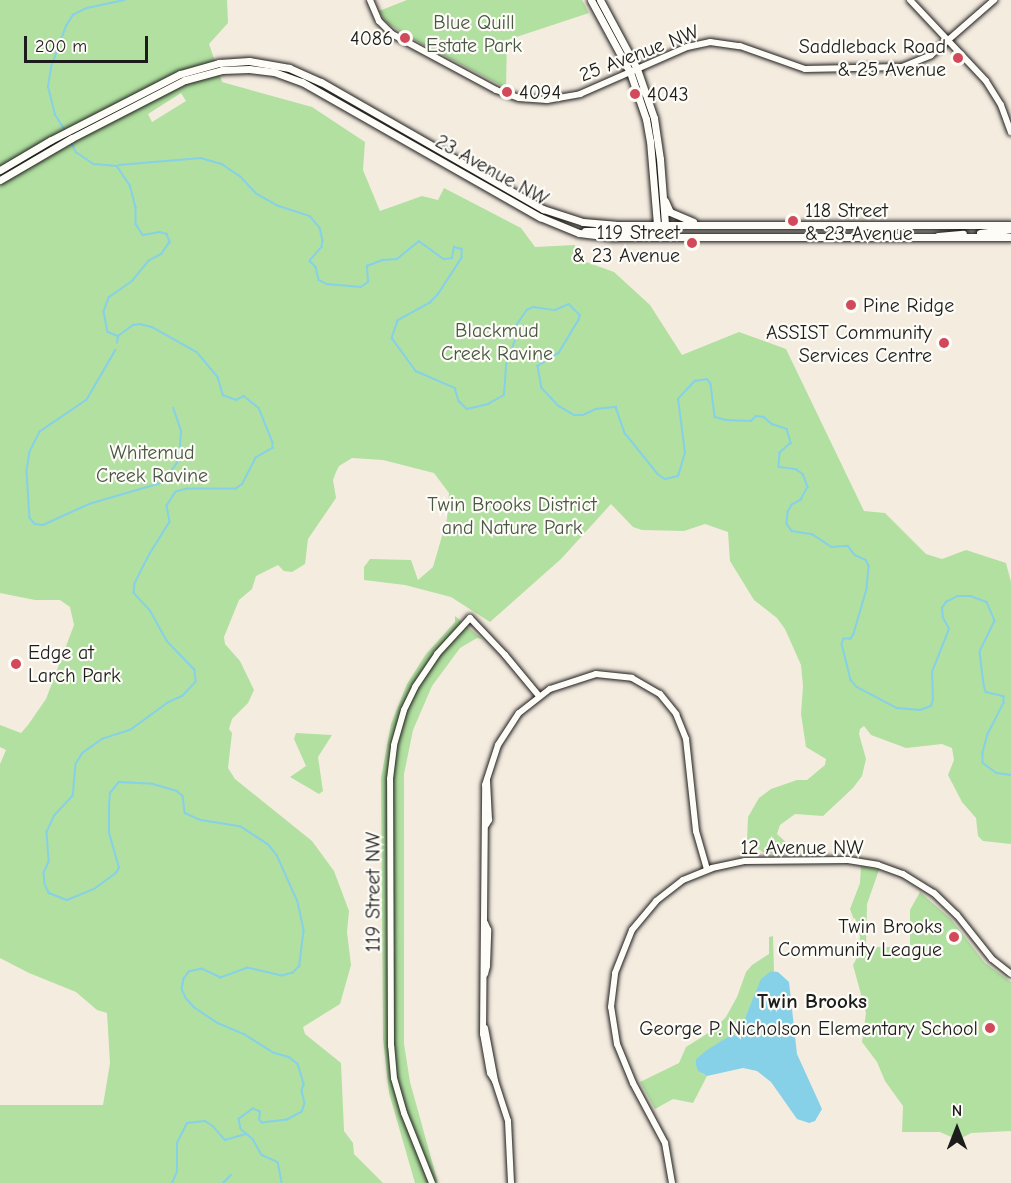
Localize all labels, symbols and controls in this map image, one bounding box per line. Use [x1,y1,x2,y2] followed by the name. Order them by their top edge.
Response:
[426,10,522,57] park label: Blue Quill Estate Park
[576,19,702,87] street label: 25 Avenue NW
[27,24,152,62] scale bar
[350,26,393,50] place label: 4086
[398,31,412,45] marker: 4086
[799,34,946,81] place label: Saddleback Road & 25 Avenue
[35,36,87,57] text: 200 m
[951,51,965,65] marker: Saddleback Road & 25 Avenue
[519,80,561,104] place label: 4094
[647,82,689,106] place label: 4043
[500,85,514,99] marker: 4094
[628,87,642,101] marker: 4043
[431,129,553,211] street label: 23 Avenue NW
[805,198,913,245] place label: 118 Street & 23 Avenue
[786,214,800,228] marker: 118 Street & 23 Avenue
[572,220,680,267] place label: 119 Street & 23 Avenue
[685,236,699,250] marker: 119 Street & 23 Avenue
[863,293,954,317] place label: Pine Ridge
[844,298,858,312] marker: Pine Ridge
[441,319,553,366] park label: Blackmud Creek Ravine
[766,320,932,367] place label: ASSIST Community Services Centre
[937,336,951,350] marker: ASSIST Community Services Centre
[96,441,208,488] park label: Whitemud Creek Ravine
[427,493,597,540] park label: Twin Brooks District and Nature Park
[28,640,121,687] place label: Edge at Larch Park
[9,657,23,671] marker: Edge at Larch Park
[361,832,385,952] street label: 119 Street NW
[740,835,864,859] street label: 12 Avenue NW
[778,914,942,961] place label: Twin Brooks Community League
[947,930,961,944] marker: Twin Brooks Community League
[757,988,867,1014] district label: Twin Brooks
[639,1016,978,1040] place label: George P. Nicholson Elementary School
[983,1021,997,1035] marker: George P. Nicholson Elementary School
[927,1099,987,1159] north arrow
[952,1102,962,1120] text: N

